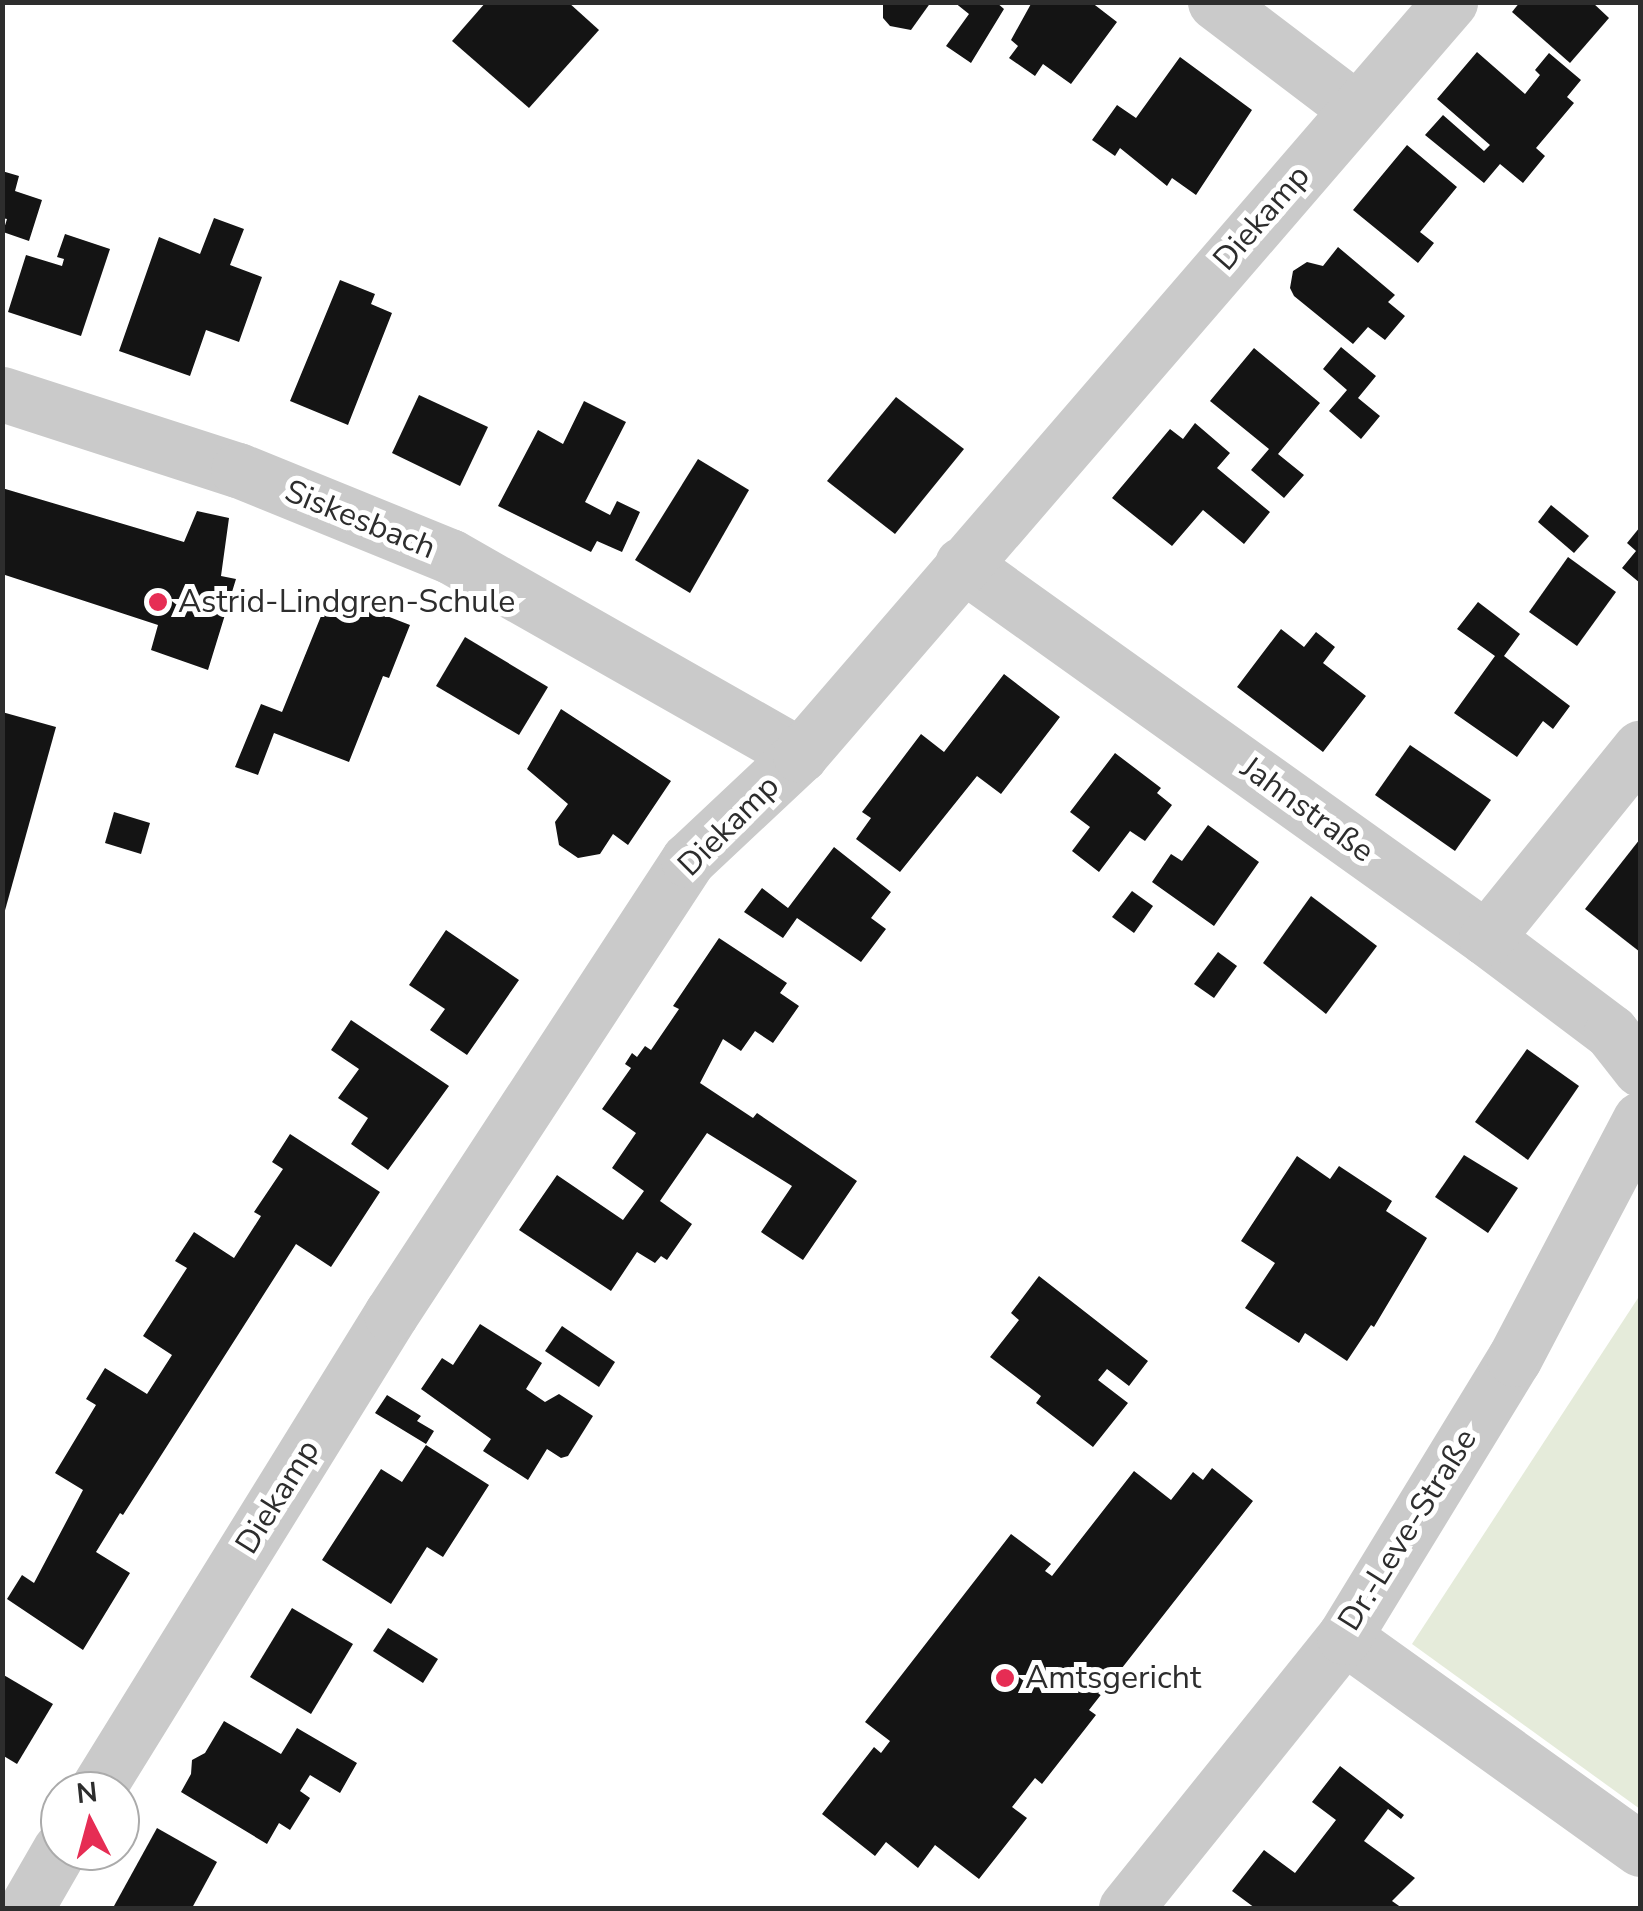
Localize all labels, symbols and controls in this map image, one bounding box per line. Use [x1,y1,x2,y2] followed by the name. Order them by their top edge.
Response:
[1206,157,1318,279] street label: Diekamp
[279,472,441,568] street label: Siskesbach
[178,583,515,621] place label: Astrid-Lindgren-Schule
[147,591,169,613] marker: Astrid-Lindgren-Schule
[1233,749,1381,871] street label: Jahnstraße
[671,768,787,884] street label: Diekamp
[1331,1422,1485,1638] street label: Dr.-Leve-Straße
[228,1433,328,1561] street label: Diekamp
[1025,1659,1201,1697] place label: Amtsgericht
[994,1667,1016,1689] marker: Amtsgericht
[40,1771,140,1871] north arrow
[75,1773,99,1813] text: N

